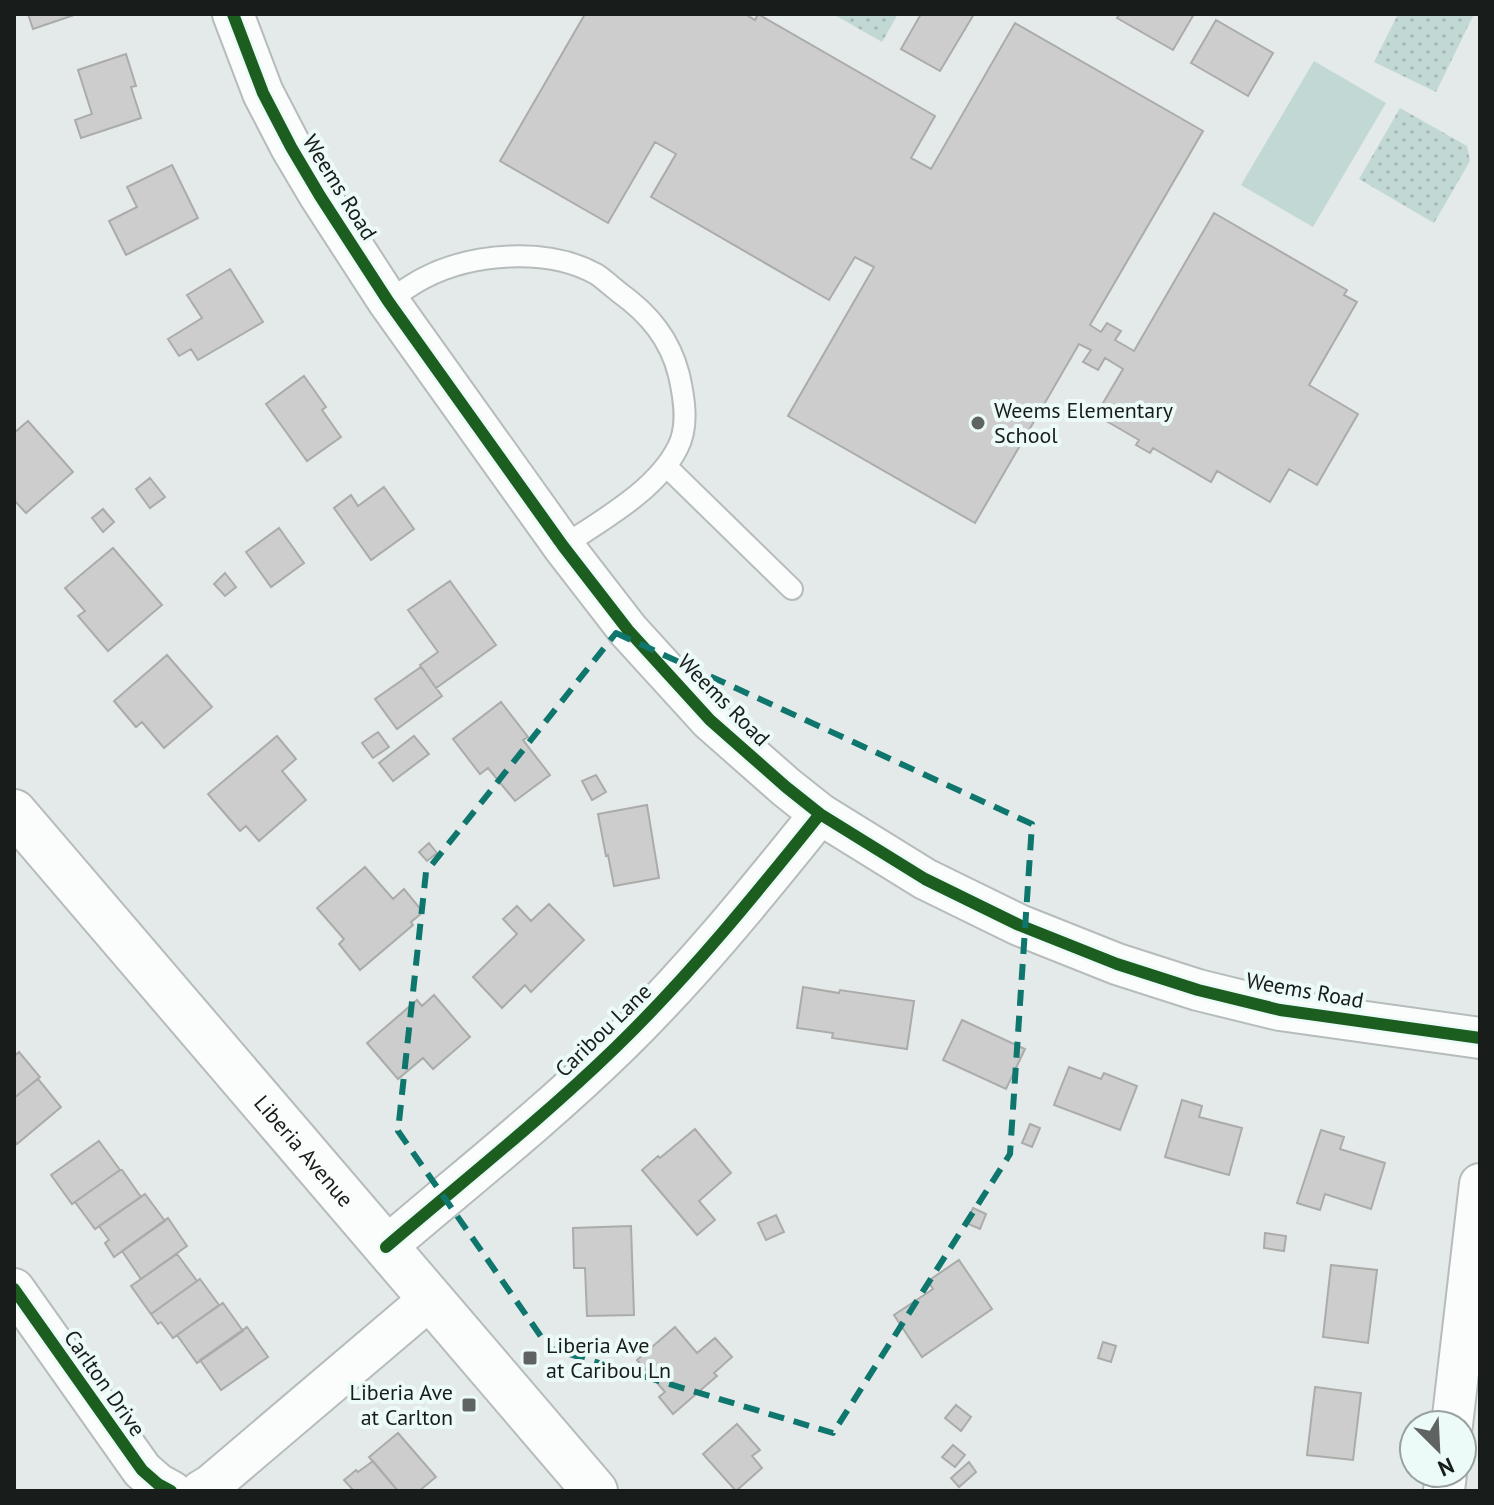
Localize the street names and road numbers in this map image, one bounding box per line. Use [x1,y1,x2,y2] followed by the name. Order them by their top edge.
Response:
[297,129,383,245] street label: Weems Road
[672,648,776,752] street label: Weems Road
[1244,966,1366,1014] street label: Weems Road
[549,977,657,1083] street label: Caribou Lane
[248,1089,360,1213] street label: Liberia Avenue
[58,1324,152,1442] street label: Carlton Drive

